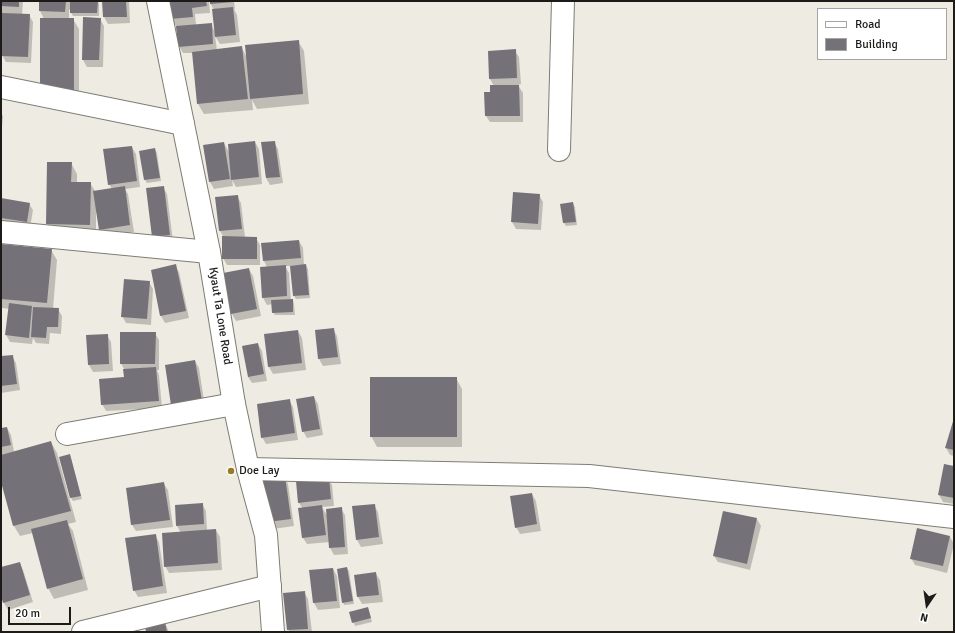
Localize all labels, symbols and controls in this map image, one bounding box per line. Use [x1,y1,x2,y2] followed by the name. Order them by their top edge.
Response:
[817,8,947,60] legend
[855,17,881,32] text: Road
[855,37,898,52] text: Building
[205,266,235,366] street label: Kyaut Ta Lone Road
[239,464,279,478] place label: Doe Lay
[226,466,236,476] marker: Doe Lay
[907,585,947,625] north arrow
[10,599,73,625] scale bar
[15,606,40,621] text: 20 m
[919,610,929,624] text: N

